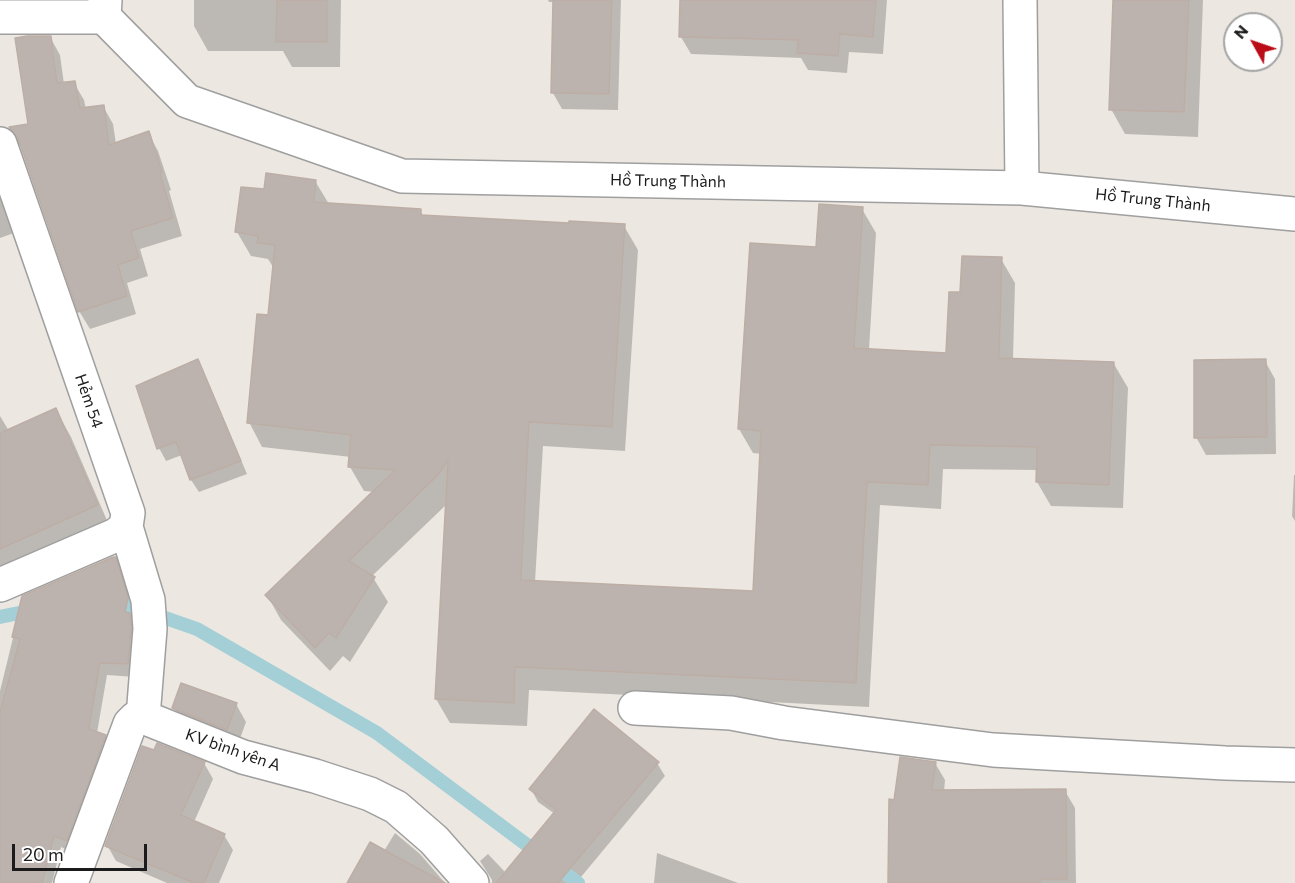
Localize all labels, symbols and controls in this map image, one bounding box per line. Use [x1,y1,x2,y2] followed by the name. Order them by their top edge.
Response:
[1223,12,1283,72] north arrow
[1229,21,1251,42] text: N
[610,170,726,192] street label: Hồ Trung Thành
[1094,184,1212,216] street label: Hồ Trung Thành
[71,371,107,431] street label: Hẻm 54
[183,725,283,775] street label: KV bình yên A
[15,832,150,870] scale bar
[23,843,64,865] text: 20 m

